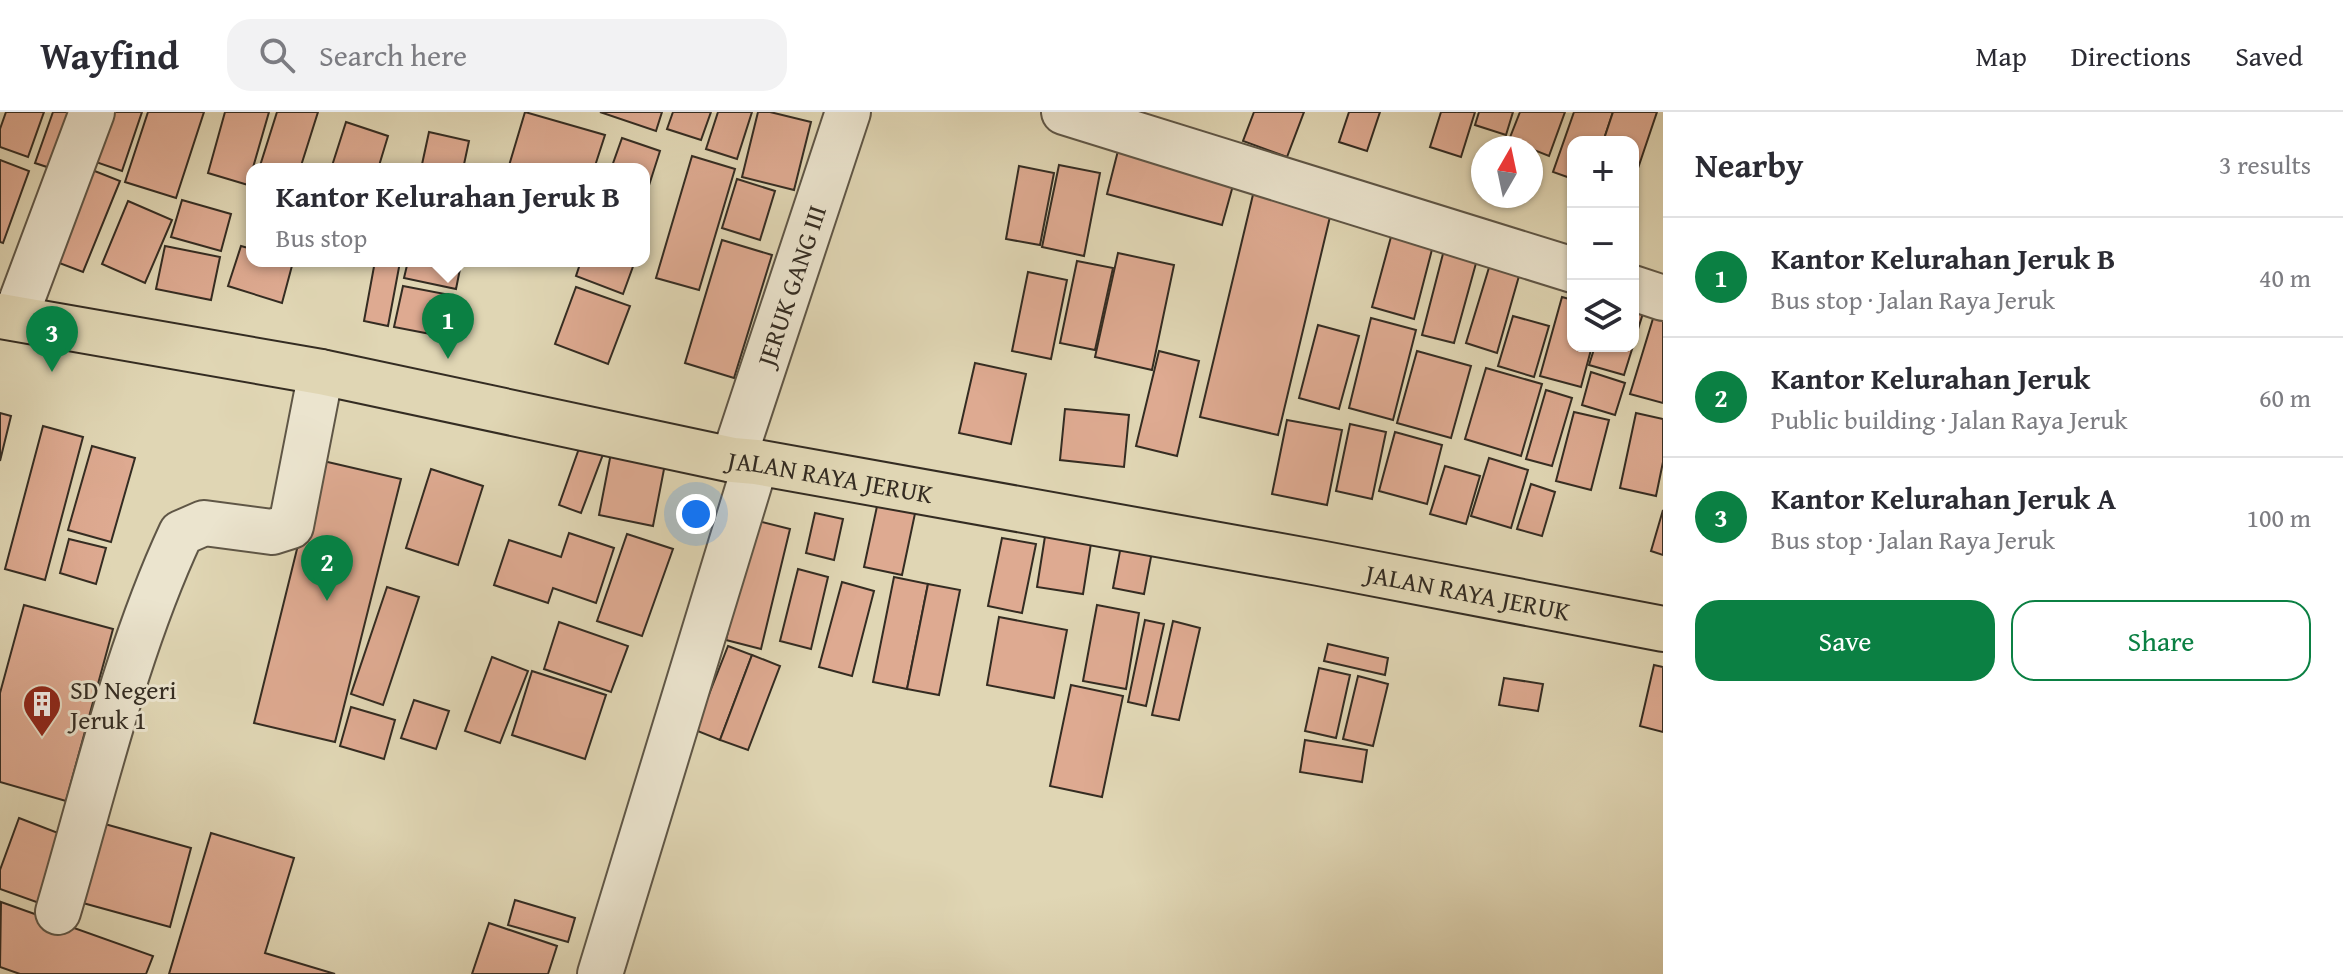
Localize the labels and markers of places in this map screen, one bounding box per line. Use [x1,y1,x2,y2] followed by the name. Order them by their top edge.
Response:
[422,293,474,359] pin: 1
[26,306,78,372] pin: 3
[301,535,353,601] pin: 2
[67,670,177,739] place label: SD Negeri Jeruk 1
[21,683,63,738] building icon: SD Negeri Jeruk 1

